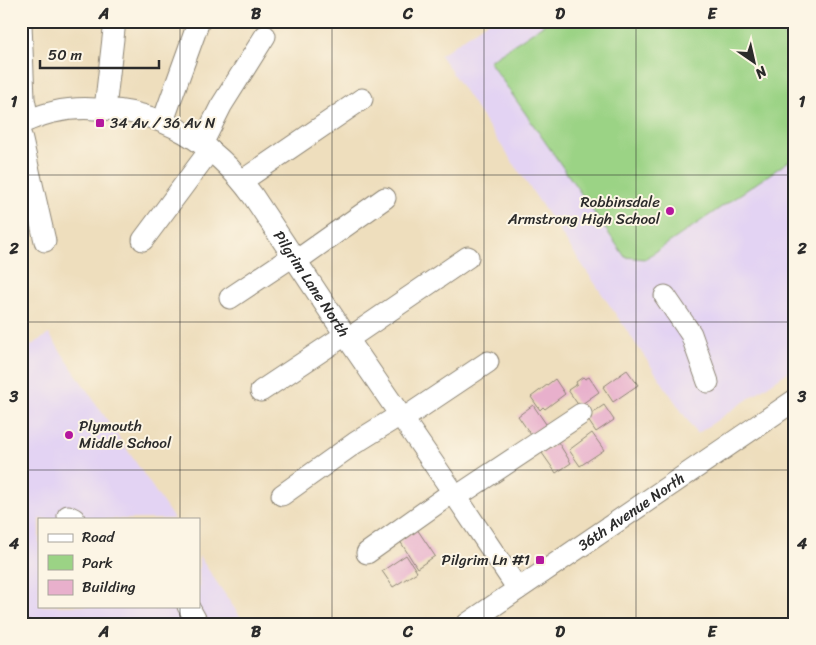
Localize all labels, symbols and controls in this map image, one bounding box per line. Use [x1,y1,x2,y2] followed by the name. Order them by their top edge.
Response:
[98,0,109,28] text: A
[251,0,262,28] text: B
[402,0,414,28] text: C
[555,0,565,28] text: D
[708,0,718,28] text: E
[40,38,159,70] scale bar
[728,38,778,88] north arrow
[48,42,83,68] text: 50 m
[750,59,773,86] text: N
[11,87,18,116] text: 1
[799,87,806,116] text: 1
[110,110,216,136] place label: 34 Av / 36 Av N
[94,117,106,129] marker: 34 Av / 36 Av N
[507,189,661,232] place label: Robbinsdale Armstrong High School
[664,205,676,217] marker: Robbinsdale Armstrong High School
[266,225,356,343] street label: Pilgrim Lane North
[8,234,19,263] text: 2
[796,234,807,263] text: 2
[9,382,19,411] text: 3
[797,382,807,411] text: 3
[79,413,172,456] place label: Plymouth Middle School
[63,429,75,441] marker: Plymouth Middle School
[572,466,690,558] street label: 36th Avenue North
[38,518,200,608] legend
[82,524,115,550] text: Road
[8,529,19,558] text: 4
[796,529,807,558] text: 4
[442,547,530,573] place label: Pilgrim Ln #1
[82,550,113,576] text: Park
[534,554,546,566] marker: Pilgrim Ln #1
[82,574,136,600] text: Building
[98,617,109,645] text: A
[251,617,262,645] text: B
[402,617,414,645] text: C
[555,617,565,645] text: D
[708,617,718,645] text: E

